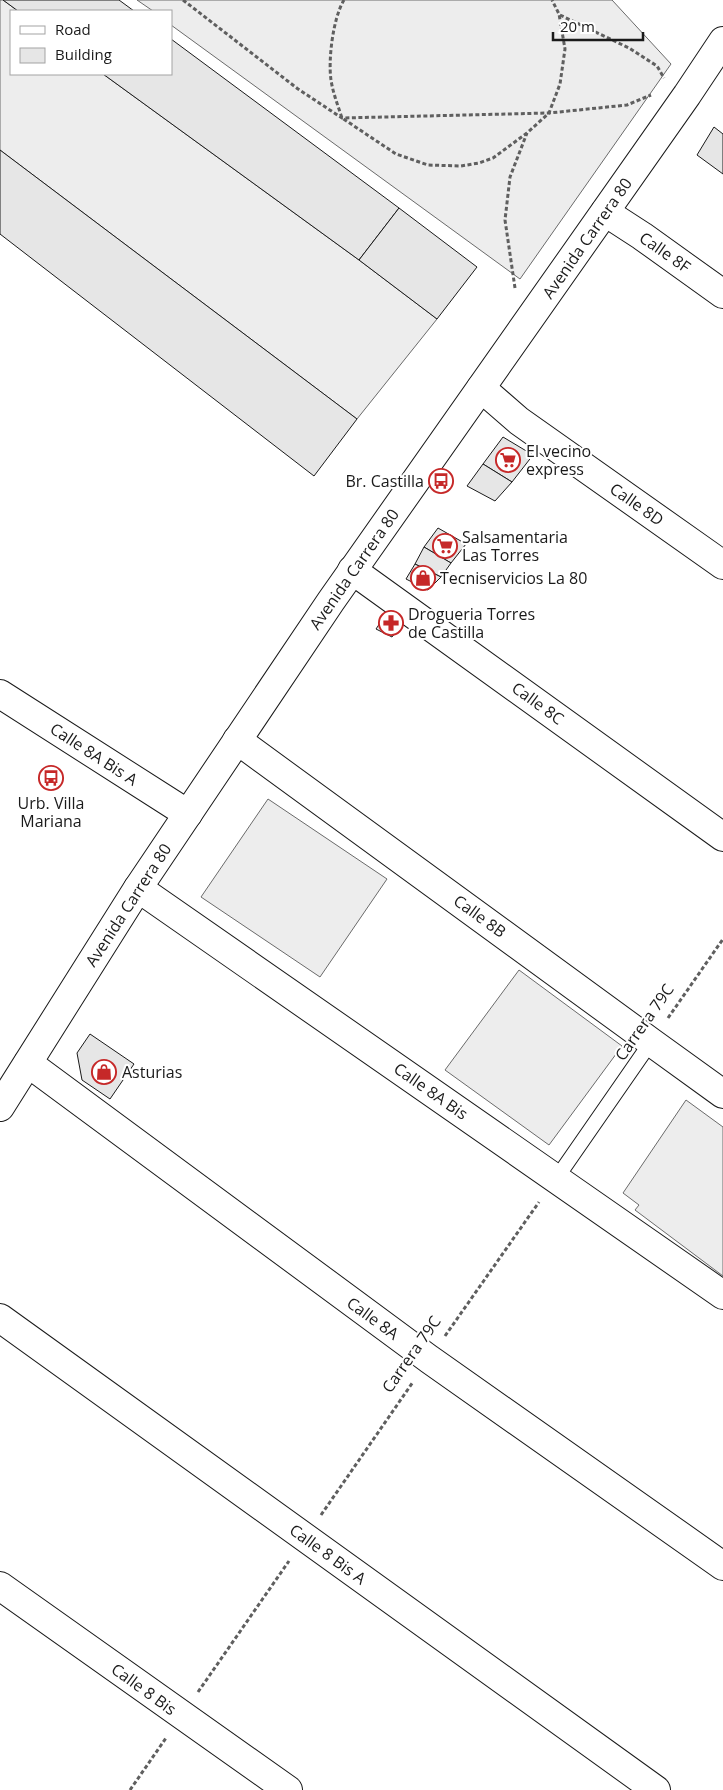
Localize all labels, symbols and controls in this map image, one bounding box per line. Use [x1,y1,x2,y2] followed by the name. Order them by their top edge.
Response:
[10,10,172,75] legend
[553,10,643,42] scale bar
[560,16,595,36] text: 20 m
[55,19,91,39] text: Road
[55,44,112,64] text: Building
[537,173,637,303] street label: Avenida Carrera 80
[635,226,695,278] street label: Calle 8F
[526,440,591,480] place label: El vecino express
[495,447,521,473] supermarket icon: El vecino express
[428,468,454,494] bus stop icon: Br. Castilla
[345,470,424,492] place label: Br. Castilla
[606,478,668,530] street label: Calle 8D
[304,504,404,634] street label: Avenida Carrera 80
[462,526,568,566] place label: Salsamentaria Las Torres
[432,533,458,559] supermarket icon: Salsamentaria Las Torres
[410,565,436,591] shop icon: Tecniservicios La 80
[440,567,587,589] place label: Tecniservicios La 80
[408,603,535,643] place label: Drogueria Torres de Castilla
[378,610,404,636] pharmacy icon: Drogueria Torres de Castilla
[507,677,569,729] street label: Calle 8C
[46,718,143,791] street label: Calle 8A Bis A
[38,765,64,791] bus stop icon: Urb. Villa Mariana
[18,792,84,832] place label: Urb. Villa Mariana
[80,839,176,971] street label: Avenida Carrera 80
[449,890,511,942] street label: Calle 8B
[609,979,679,1065] street label: Carrera 79C
[390,1057,472,1125] street label: Calle 8A Bis
[91,1059,117,1085] shop icon: Asturias
[122,1061,182,1083] place label: Asturias
[342,1292,404,1345] street label: Calle 8A
[376,1311,446,1397] street label: Carrera 79C
[285,1519,371,1590] street label: Calle 8 Bis A
[107,1658,181,1720] street label: Calle 8 Bis

